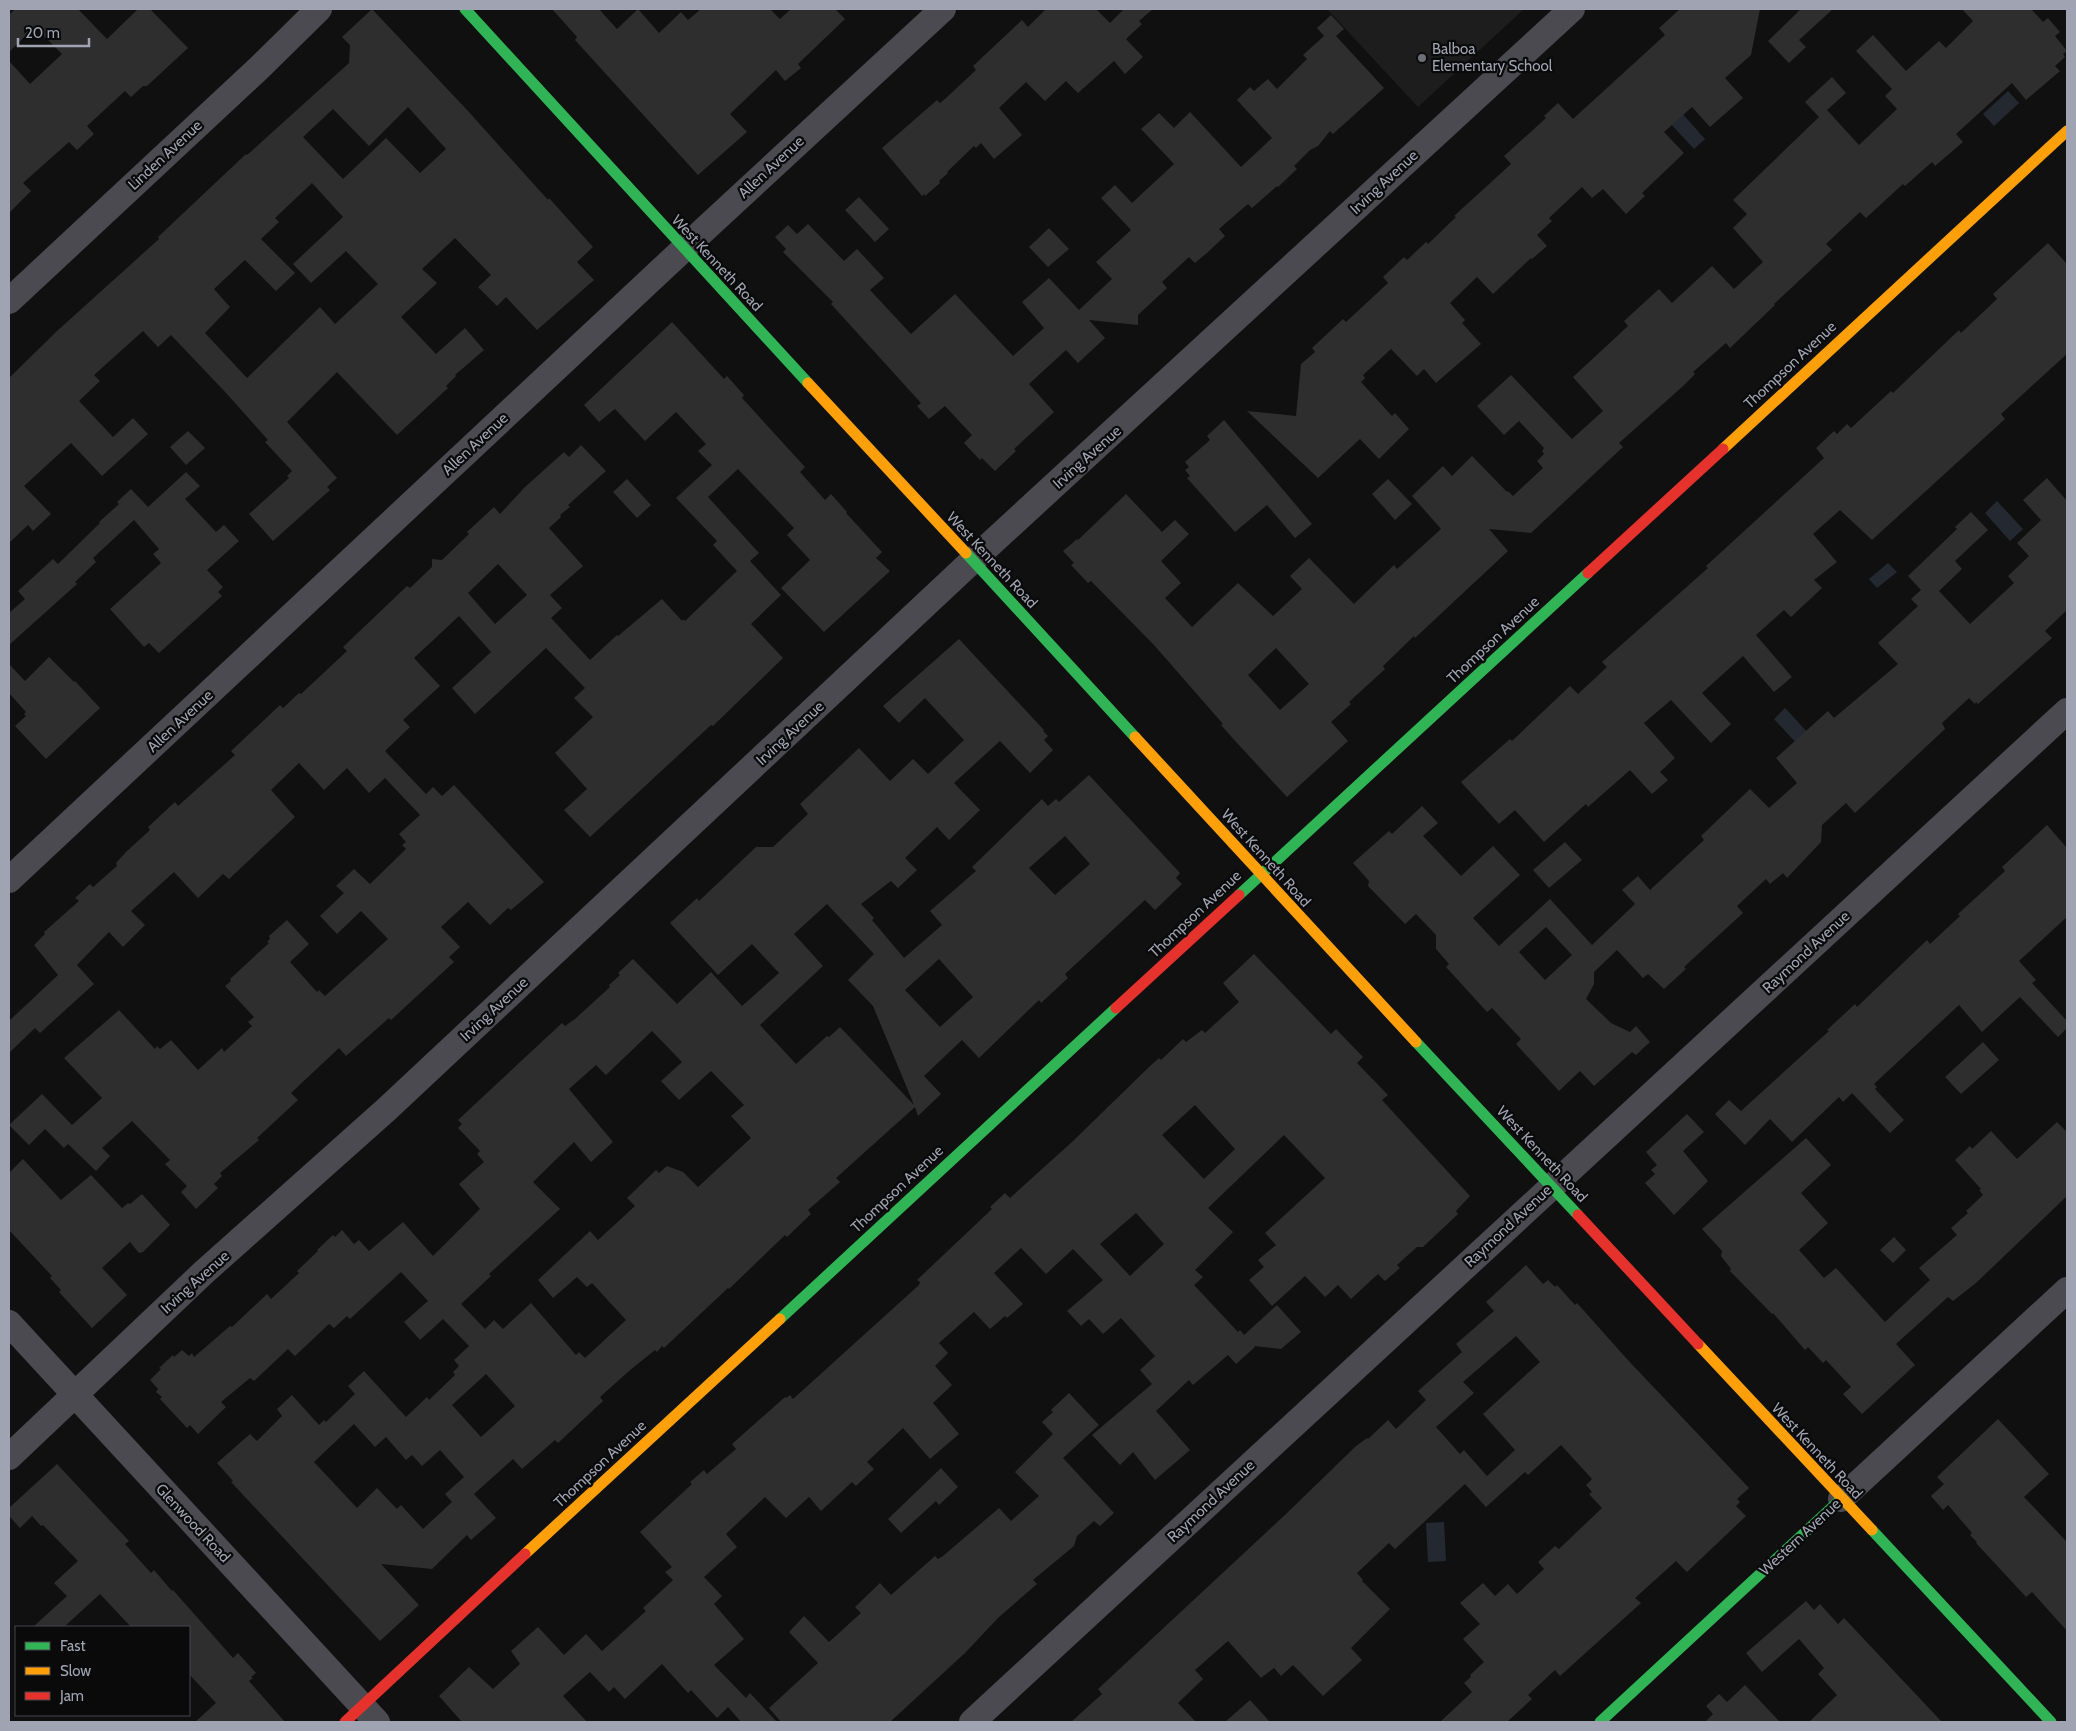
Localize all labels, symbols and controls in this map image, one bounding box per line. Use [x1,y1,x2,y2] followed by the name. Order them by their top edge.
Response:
[18,15,89,47] scale bar
[25,24,60,42] text: 20 m
[1432,40,1553,75] place label: Balboa Elementary School
[1416,52,1428,64] marker: Balboa Elementary School
[124,116,206,194] street label: Linden Avenue
[734,132,808,202] street label: Allen Avenue
[1346,146,1422,218] street label: Irving Avenue
[668,211,766,315] street label: West Kenneth Road
[1740,317,1840,412] street label: Thompson Avenue
[438,409,512,479] street label: Allen Avenue
[1049,421,1125,492] street label: Irving Avenue
[943,508,1041,612] street label: West Kenneth Road
[1443,592,1543,687] street label: Thompson Avenue
[143,686,217,756] street label: Allen Avenue
[752,697,828,769] street label: Irving Avenue
[1217,805,1315,911] street label: West Kenneth Road
[1145,866,1245,961] street label: Thompson Avenue
[1759,907,1854,997] street label: Raymond Avenue
[456,973,532,1045] street label: Irving Avenue
[1493,1102,1591,1206] street label: West Kenneth Road
[847,1141,947,1236] street label: Thompson Avenue
[1461,1181,1556,1271] street label: Raymond Avenue
[157,1246,233,1317] street label: Irving Avenue
[1768,1399,1866,1503] street label: West Kenneth Road
[550,1416,650,1511] street label: Thompson Avenue
[1164,1456,1259,1546] street label: Raymond Avenue
[152,1480,234,1566] street label: Glenwood Road
[1756,1495,1844,1579] street label: Western Avenue
[15,1626,190,1716] legend
[60,1637,85,1655] text: Fast
[60,1662,91,1680] text: Slow
[59,1687,84,1705] text: Jam

